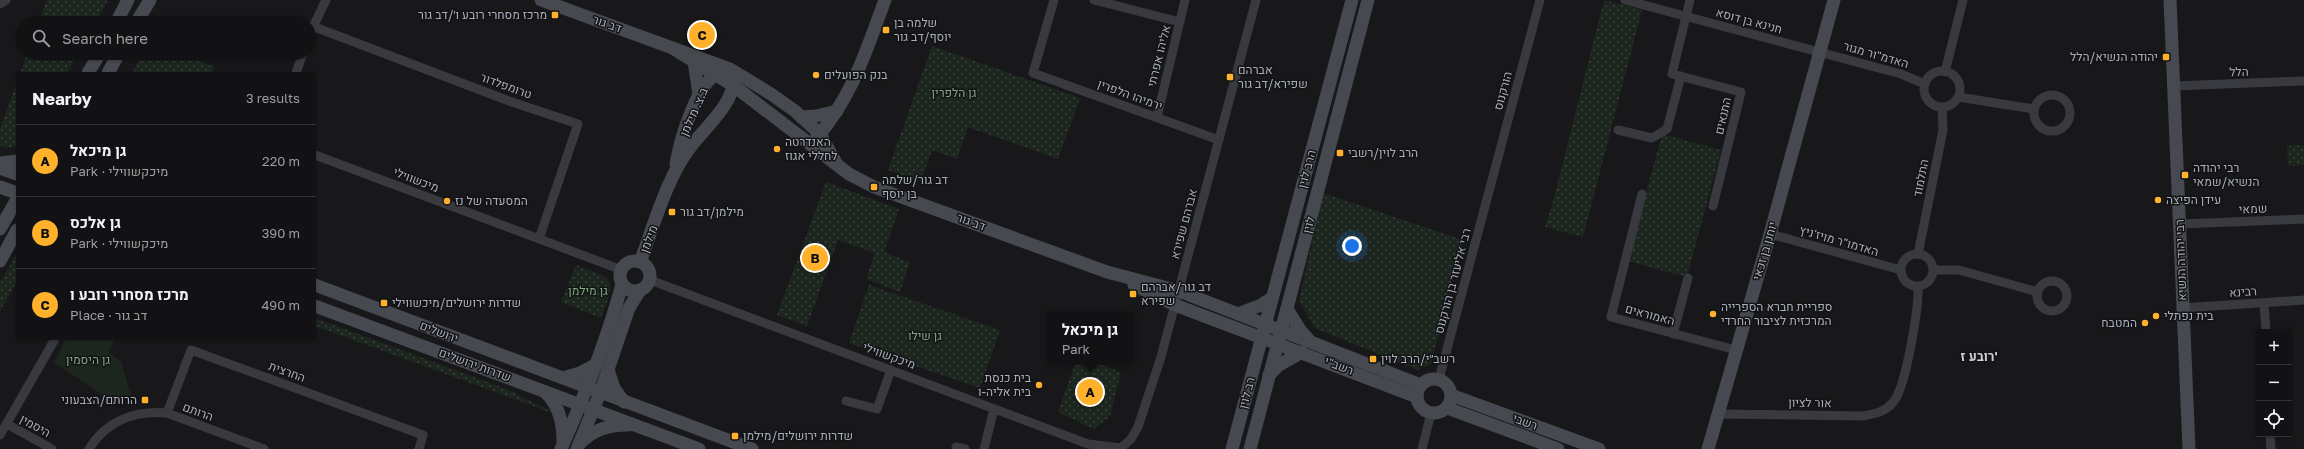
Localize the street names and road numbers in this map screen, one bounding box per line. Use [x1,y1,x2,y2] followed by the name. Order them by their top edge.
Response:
[1714,4,1784,37] street label: חנינא בן דוסא
[591,11,624,36] street label: דב גור
[1144,23,1174,88] street label: אליהו אפרתי
[1842,38,1911,71] street label: האדמ"ור מגור
[2229,64,2249,79] street label: הלל
[478,69,534,102] street label: טרומפלדור
[1490,70,1515,112] street label: הורקנוס
[1096,76,1165,113] street label: ירמיהו הלפרין
[676,85,711,138] street label: ב.צ. מילמן
[1711,96,1734,136] street label: התנאים
[1294,148,1319,190] street label: הרב לוין
[1910,158,1932,198] street label: התלמוד
[391,164,441,195] street label: מיכשווילי
[1167,187,1200,261] street label: אברהם שפירא
[2238,200,2268,217] street label: שמאי
[955,209,988,234] street label: דב גור
[1299,215,1318,235] street label: לוין
[2172,219,2189,301] street label: רבי יהודה הנשיא
[1749,220,1780,282] street label: יוחנן בן זכאי
[1798,222,1881,259] street label: האדמו"ר מויז'ניץ
[636,223,661,255] street label: מילמן
[1431,226,1474,335] street label: רבי אליעזר בן הורקנוס
[2229,283,2257,300] street label: רבינא
[1624,301,1677,328] street label: האמוראים
[418,317,461,346] street label: ירושלים
[861,339,918,372] street label: מיכקשווילי
[437,345,513,385] street label: שדרות ירושלים
[1322,353,1356,378] street label: רשב"י
[267,358,308,385] street label: החרצית
[1235,375,1258,410] street label: רב לוין
[1788,395,1832,410] street label: אור לציון
[181,399,216,424] street label: הרותם
[1511,410,1540,433] street label: רשבי
[17,411,53,440] street label: היסמין

